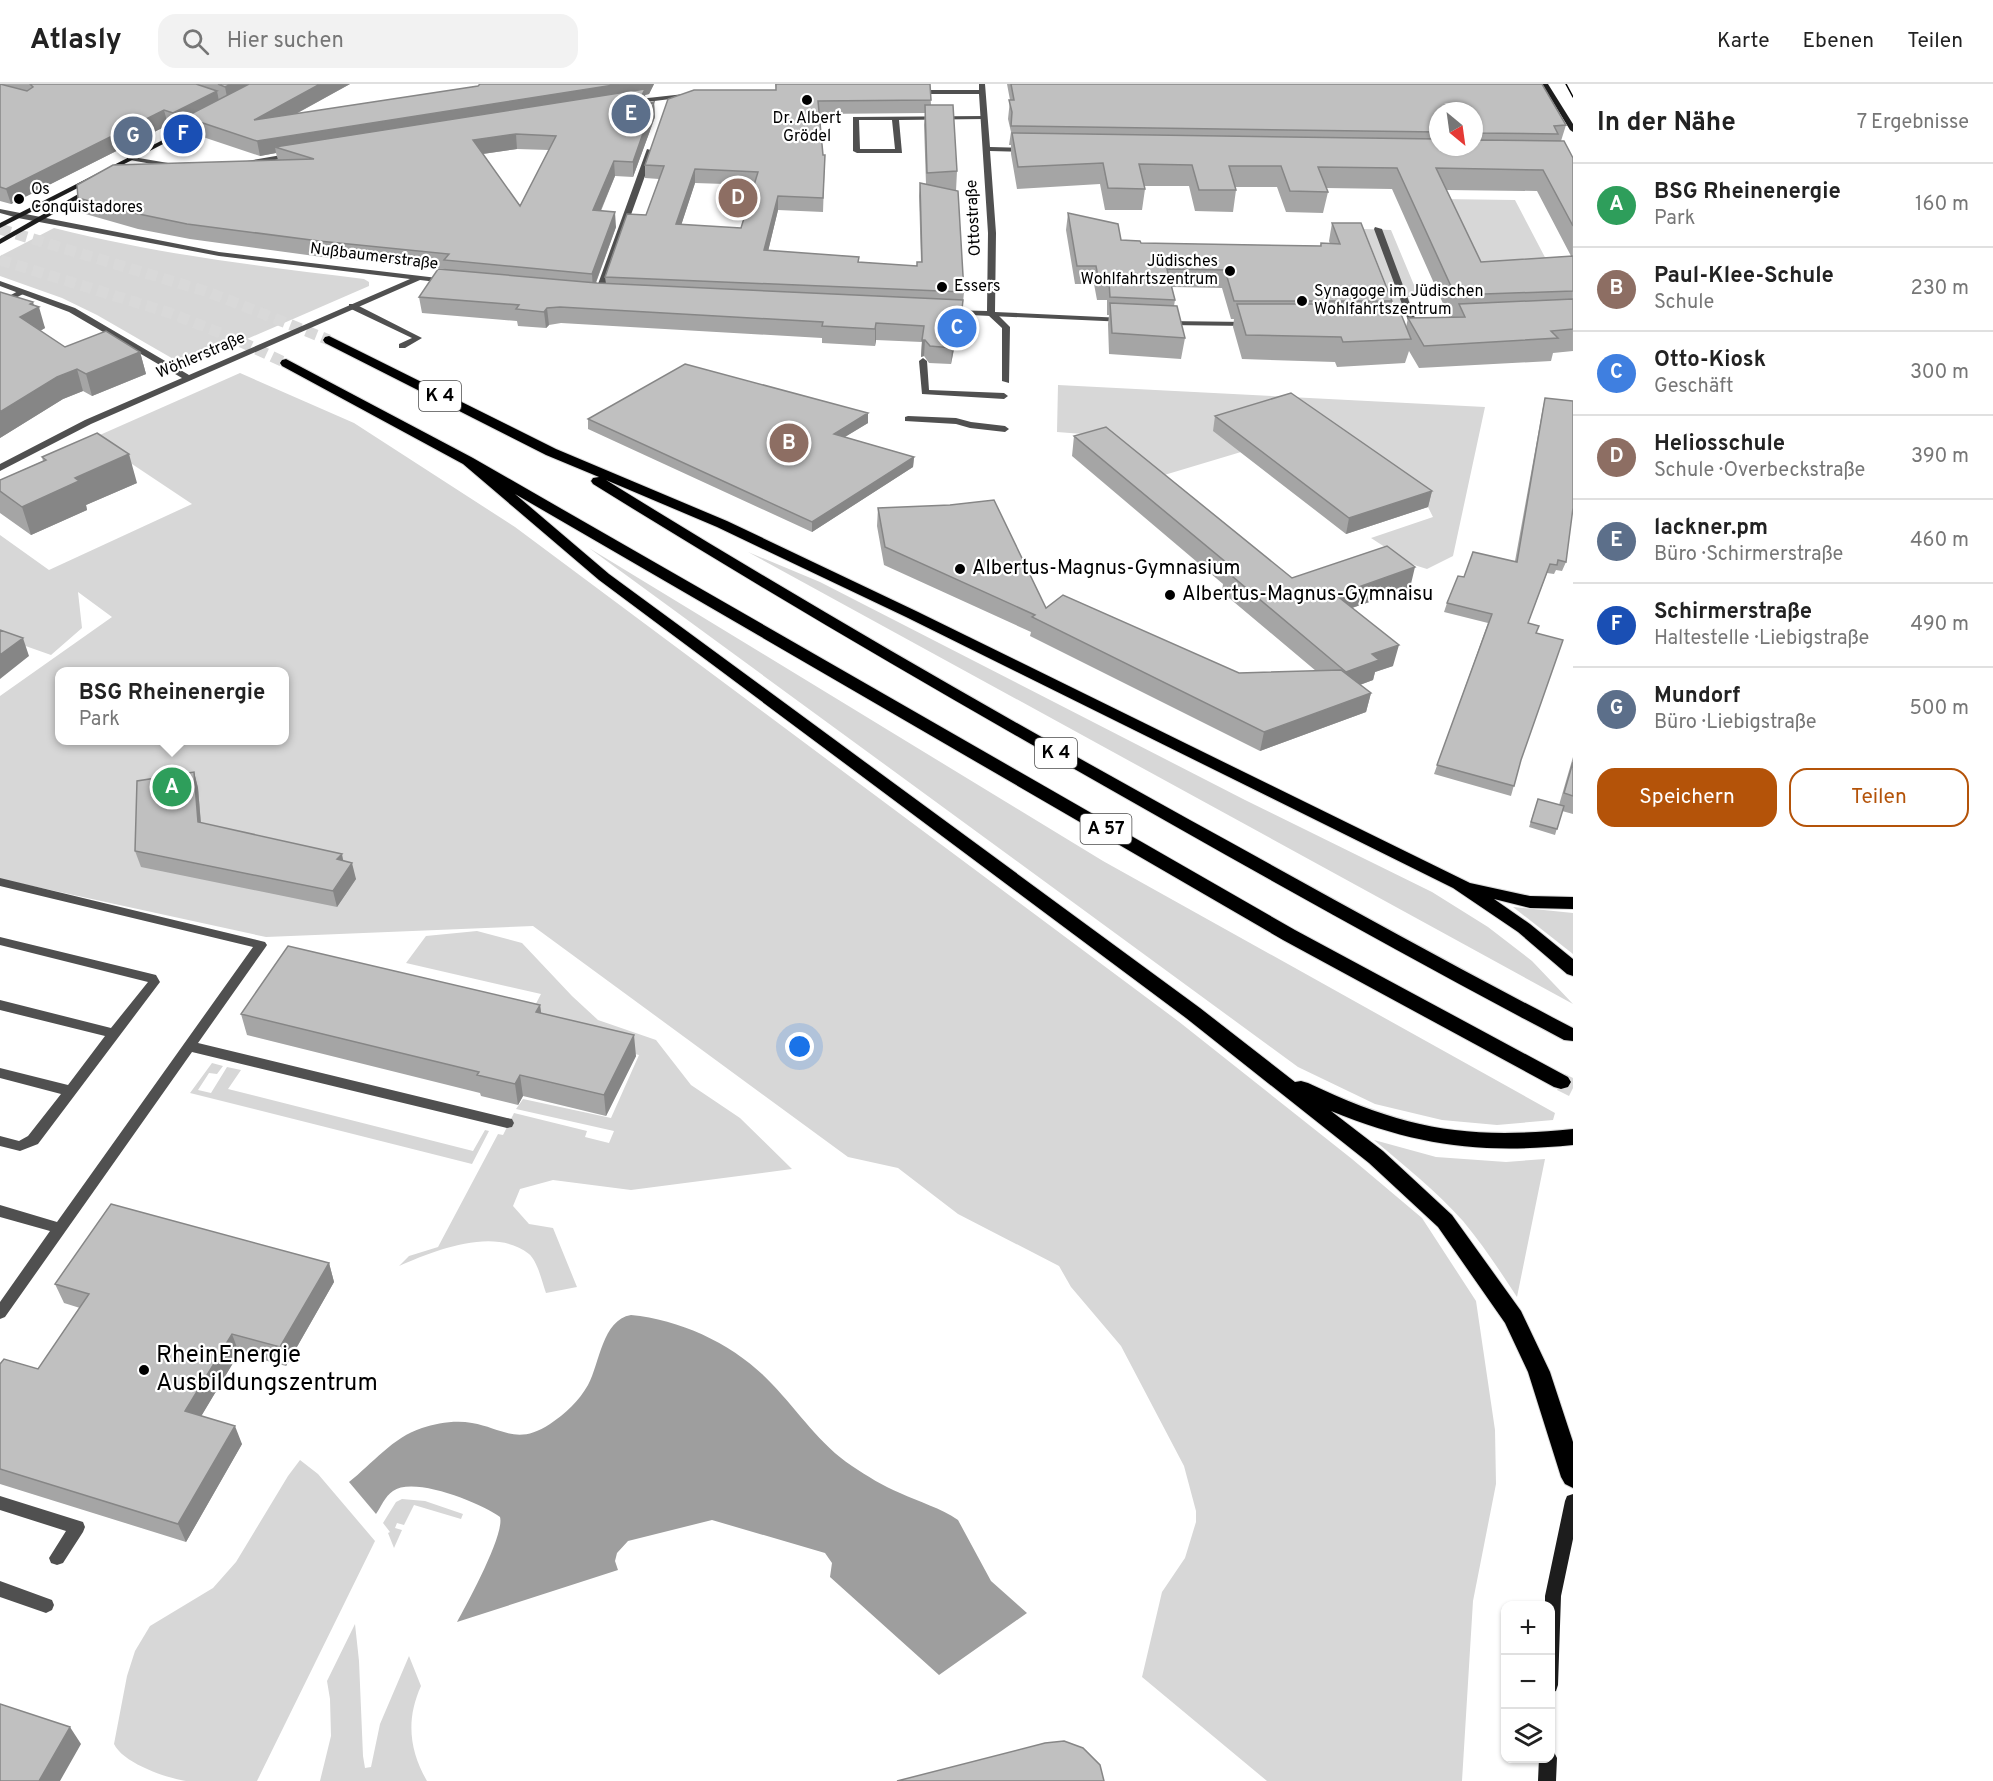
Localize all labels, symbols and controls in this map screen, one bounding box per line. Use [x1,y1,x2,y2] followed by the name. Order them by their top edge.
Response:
[158,14,578,68] search box
[30,23,122,59] text: Atlasly
[179,25,212,58] icon: search
[227,28,344,55] text: Hier suchen
[1717,28,1769,55] text: Karte
[1802,28,1874,55] text: Ebenen
[1907,28,1963,55] text: Teilen
[612,92,650,136] pin: E
[800,93,814,107] marker: Dr. Albert Grödel
[1429,102,1483,156] north arrow
[1597,107,1736,140] text: In der Nähe
[772,109,842,147] place label: Dr. Albert Grödel
[1857,110,1969,136] text: 7 Ergebnisse
[164,112,202,156] pin: F
[114,113,152,158] pin: G
[718,176,758,220] pin: D
[962,179,986,257] street label: Ottostraße
[1654,179,1841,206] text: BSG Rheinenergie
[31,180,143,218] place label: Os Conquistadores
[12,192,26,206] marker: Os Conquistadores
[1609,192,1624,218] text: A
[1915,192,1969,218] text: 160 m
[1654,206,1695,232] text: Park
[309,239,439,275] street label: Nußbaumerstraße
[1081,252,1218,290] place label: Jüdisches Wohlfahrtszentrum
[1654,263,1834,290] text: Paul-Klee-Schule
[1223,264,1237,278] marker: Jüdisches Wohlfahrtszentrum
[1610,276,1623,302] text: B
[1910,276,1969,302] text: 230 m
[954,277,1000,297] place label: Essers
[935,280,949,294] marker: Essers
[1314,282,1484,320] place label: Synagoge im Jüdischen Wohlfahrtszentrum
[1654,290,1714,316] text: Schule
[1295,294,1309,308] marker: Synagoge im Jüdischen Wohlfahrtszentrum
[938,306,976,350] pin: C
[153,328,249,384] street label: Wöhlerstraße
[1654,347,1766,374] text: Otto-Kiosk
[1610,360,1623,386] text: C
[1910,360,1969,386] text: 300 m
[1654,374,1734,400] text: Geschäft
[419,381,461,411] road number: K 4
[770,420,808,466] pin: B
[1654,431,1785,458] text: Heliosschule
[1609,444,1624,470] text: D
[1911,444,1969,470] text: 390 m
[1654,458,1865,484] text: Schule · Overbeckstraße
[1654,515,1768,542] text: lackner.pm
[1610,528,1623,554] text: E
[1910,528,1969,554] text: 460 m
[1654,542,1843,568] text: Büro · Schirmerstraße
[972,556,1240,582] place label: Albertus-Magnus-Gymnasium
[953,562,967,576] marker: Albertus-Magnus-Gymnasium
[1182,582,1433,608] place label: Albertus-Magnus-Gymnaisu
[1163,588,1177,602] marker: Albertus-Magnus-Gymnaisu
[1654,599,1812,626] text: Schirmerstraße
[1611,612,1622,638] text: F
[1911,612,1969,638] text: 490 m
[1654,626,1869,652] text: Haltestelle · Liebigstraße
[55,667,289,745] popup
[79,680,265,707] text: BSG Rheinenergie
[1654,683,1740,710] text: Mundorf
[1610,696,1623,722] text: G
[1909,696,1969,722] text: 500 m
[79,707,120,733] text: Park
[1654,710,1816,736] text: Büro · Liebigstraße
[1035,738,1077,768] road number: K 4
[152,764,192,810] pin: A
[1597,768,1777,827] button: Speichern
[1789,768,1969,827] button: Teilen
[1080,814,1132,844] road number: A 57
[785,1032,814,1061] your location
[156,1341,378,1399] place label: RheinEnergie Ausbildungszentrum
[137,1363,151,1377] marker: RheinEnergie Ausbildungszentrum
[1501,1601,1555,1763] map controls
[1501,1601,1555,1655] button: +
[1501,1655,1555,1709] button: −
[1501,1709,1555,1763] button: layers

